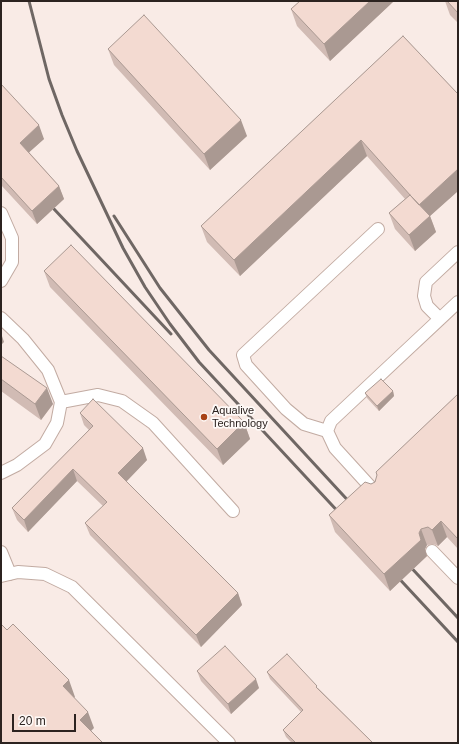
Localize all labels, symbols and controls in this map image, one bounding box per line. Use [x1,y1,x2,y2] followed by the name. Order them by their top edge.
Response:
[212,404,268,430] place label: Aqualive Technology
[199,412,209,422] marker: Aqualive Technology
[14,706,78,732] scale bar
[19,714,46,728] text: 20 m

